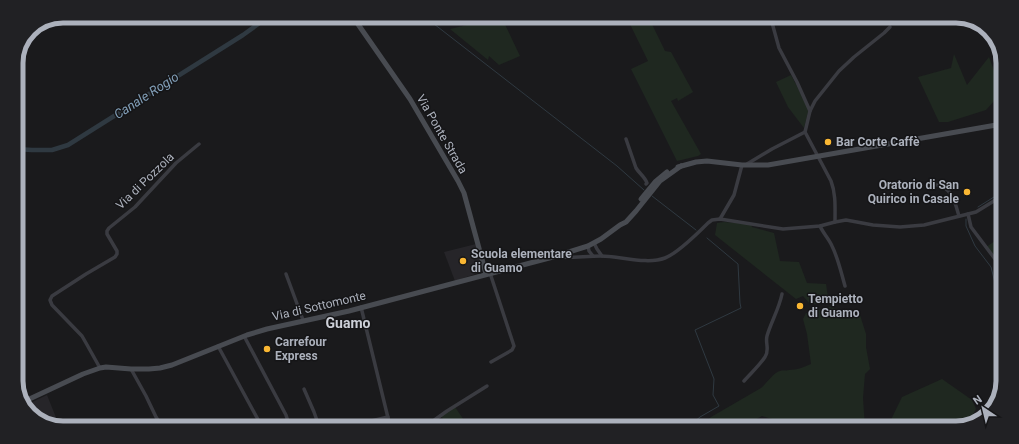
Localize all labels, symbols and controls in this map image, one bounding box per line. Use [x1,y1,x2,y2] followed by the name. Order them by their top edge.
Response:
[111,69,181,122] water label: Canale Rogio
[414,92,470,176] street label: Via Ponte Strada
[836,135,920,149] place label: Bar Corte Caffè
[823,137,833,147] marker: Bar Corte Caffè
[113,150,177,212] street label: Via di Pozzola
[868,178,960,206] place label: Oratorio di San Quirico in Casale
[962,187,972,197] marker: Oratorio di San Quirico in Casale
[471,247,572,275] place label: Scuola elementare di Guamo
[458,256,468,266] marker: Scuola elementare di Guamo
[271,288,367,324] street label: Via di Sottomonte
[808,292,863,320] place label: Tempietto di Guamo
[795,301,805,311] marker: Tempietto di Guamo
[326,315,371,331] district label: Guamo
[275,335,327,363] place label: Carrefour Express
[262,344,272,354] marker: Carrefour Express
[963,388,1003,428] north arrow
[971,393,985,408] text: N

